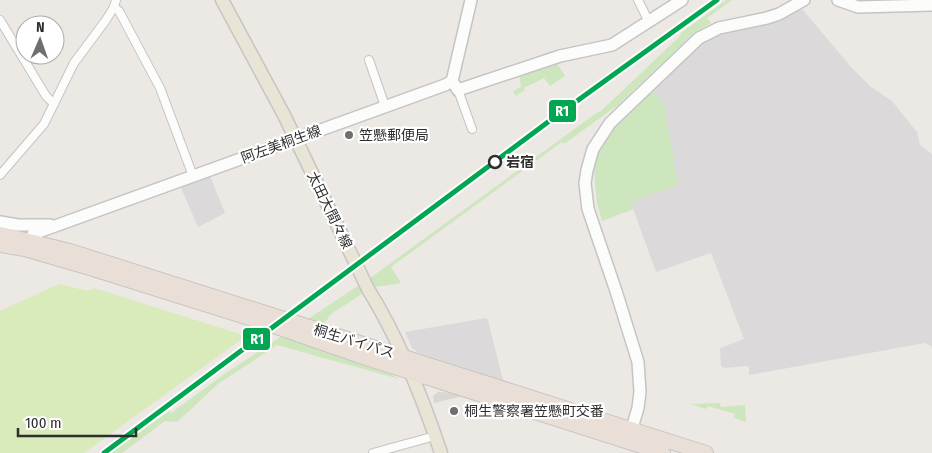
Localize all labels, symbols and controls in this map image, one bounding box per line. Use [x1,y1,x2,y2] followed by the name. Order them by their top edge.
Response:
[15,15,65,65] north arrow
[36,19,45,36] text: N
[548,99,577,123] line badge: R1
[555,103,569,120] text: R1
[239,122,324,167] street label: 阿左美桐生線
[359,127,429,144] place label: 笠懸郵便局
[343,129,355,141] marker: 笠懸郵便局
[506,154,534,171] place label: 岩宿
[488,155,502,169] marker: 岩宿
[303,169,356,252] street label: 太田大間々線
[311,321,396,362] street label: 桐生バイパス
[242,327,271,351] line badge: R1
[250,331,264,348] text: R1
[464,403,604,420] place label: 桐生警察署笠懸町交番
[448,405,460,417] marker: 桐生警察署笠懸町交番
[18,406,135,438] scale bar
[25,414,62,432] text: 100 m

